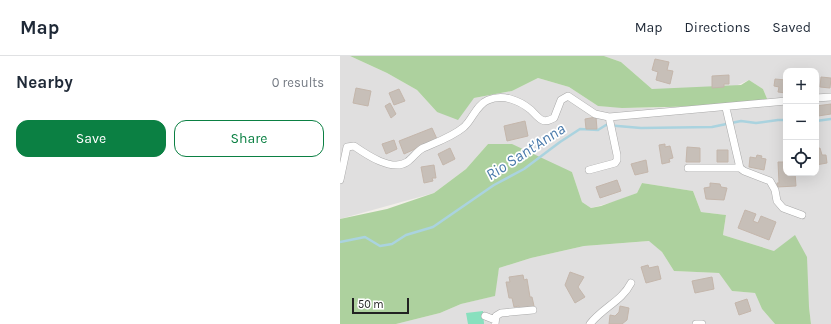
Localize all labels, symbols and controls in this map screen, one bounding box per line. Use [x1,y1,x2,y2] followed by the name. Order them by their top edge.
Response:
[20,17,59,39] text: Map
[635,19,663,36] text: Map
[685,19,750,36] text: Directions
[772,19,811,36] text: Saved
[783,68,819,176] map controls
[783,68,819,104] button: +
[16,72,73,92] text: Nearby
[272,75,324,90] text: 0 results
[783,104,819,140] button: −
[482,119,569,184] water label: Rio Sant'Anna
[16,120,166,157] button: Save
[174,120,324,157] button: Share
[783,140,819,176] button: locate
[352,296,409,315] scale bar
[358,298,384,311] text: 50 m

